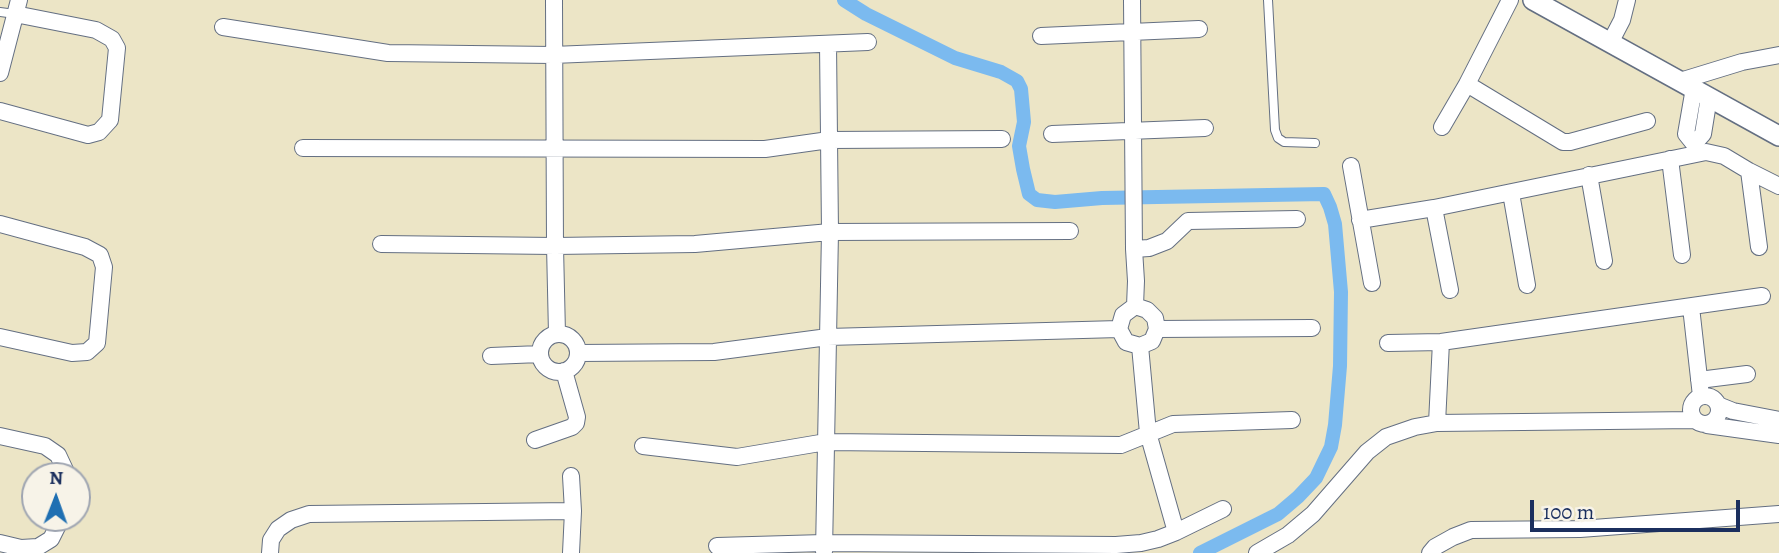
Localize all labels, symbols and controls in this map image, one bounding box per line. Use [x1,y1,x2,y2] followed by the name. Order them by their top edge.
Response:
[21,462,91,532] north arrow
[49,465,63,491] text: N
[1534,486,1744,530] scale bar
[1543,498,1594,526] text: 100 m

